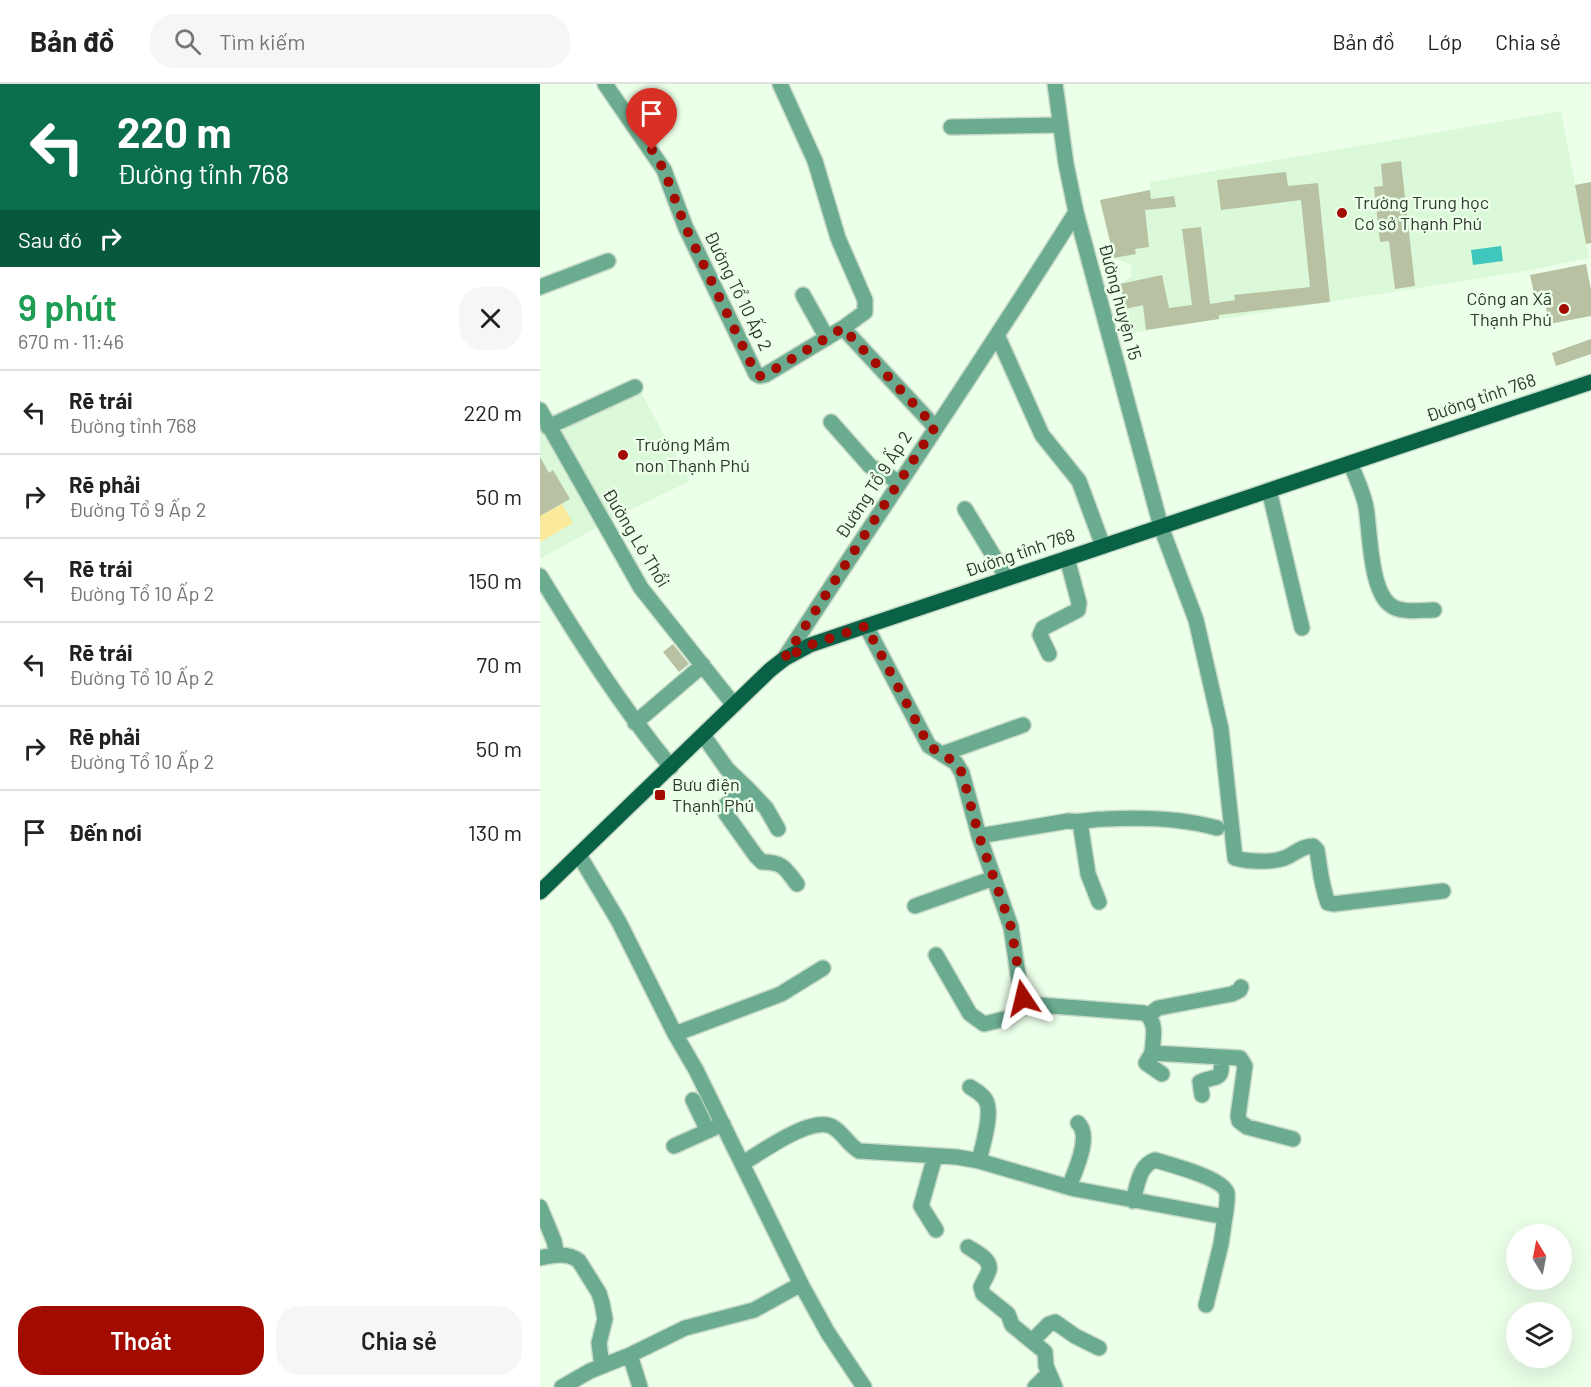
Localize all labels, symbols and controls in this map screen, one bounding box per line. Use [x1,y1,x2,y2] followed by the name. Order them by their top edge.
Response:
[150,14,570,68] search box
[30,24,114,58] text: Bản đồ
[171,25,204,58] icon: search
[219,28,306,54] text: Tìm kiếm
[1333,29,1395,54] text: Bản đồ
[1428,29,1462,54] text: Lớp
[1495,29,1561,54] text: Chia sẻ
[626,88,677,150] pin
[635,97,668,130] icon: arrive
[117,106,231,156] text: 220 m
[18,108,96,186] icon: left
[117,157,289,189] text: Đường tỉnh 768
[1354,191,1489,234] place label: Trường Trung học Cơ sở Thạnh Phú
[1335,206,1349,220] marker: Trường Trung học Cơ sở Thạnh Phú
[94,222,127,255] icon: right
[18,226,82,252] text: Sau đó
[700,227,777,354] street label: Đường Tổ 10 Ấp 2
[1095,241,1147,363] street label: Đường huyện 15
[18,285,117,328] text: 9 phút
[459,287,522,350] button: close
[1466,287,1552,330] place label: Công an Xã Thạnh Phú
[1557,302,1571,316] marker: Công an Xã Thạnh Phú
[18,329,124,353] text: 670 m · 11:46
[1423,368,1539,426] street label: Đường tỉnh 768
[69,387,133,413] text: Rẽ trái
[18,396,51,429] icon: left
[463,399,522,425] text: 220 m
[69,413,197,437] text: Đường tỉnh 768
[830,427,916,542] street label: Đường Tổ 9 Ấp 2
[635,433,750,476] place label: Trường Mầm non Thạnh Phú
[616,448,630,462] marker: Trường Mầm non Thạnh Phú
[69,471,140,497] text: Rẽ phải
[18,480,51,513] icon: right
[476,483,522,509] text: 50 m
[599,484,675,591] street label: Đường Lò Thổi
[69,497,206,521] text: Đường Tổ 9 Ấp 2
[962,523,1078,581] street label: Đường tỉnh 768
[69,555,133,581] text: Rẽ trái
[18,564,51,597] icon: left
[468,567,522,593] text: 150 m
[69,581,214,605] text: Đường Tổ 10 Ấp 2
[69,639,133,665] text: Rẽ trái
[18,648,51,681] icon: left
[477,651,522,677] text: 70 m
[69,665,214,689] text: Đường Tổ 10 Ấp 2
[69,723,140,749] text: Rẽ phải
[18,732,51,765] icon: right
[476,735,522,761] text: 50 m
[69,749,214,773] text: Đường Tổ 10 Ấp 2
[672,773,754,816] place label: Bưu điện Thạnh Phú
[653,788,667,802] marker: Bưu điện Thạnh Phú
[18,816,51,849] icon: arrive
[69,819,142,845] text: Đến nơi
[468,819,522,845] text: 130 m
[991,966,1055,1030] position arrow
[1506,1224,1572,1290] north arrow
[1506,1224,1572,1368] map controls
[1506,1302,1572,1368] button: layers
[18,1306,264,1375] button: Thoát
[276,1306,522,1375] button: Chia sẻ

